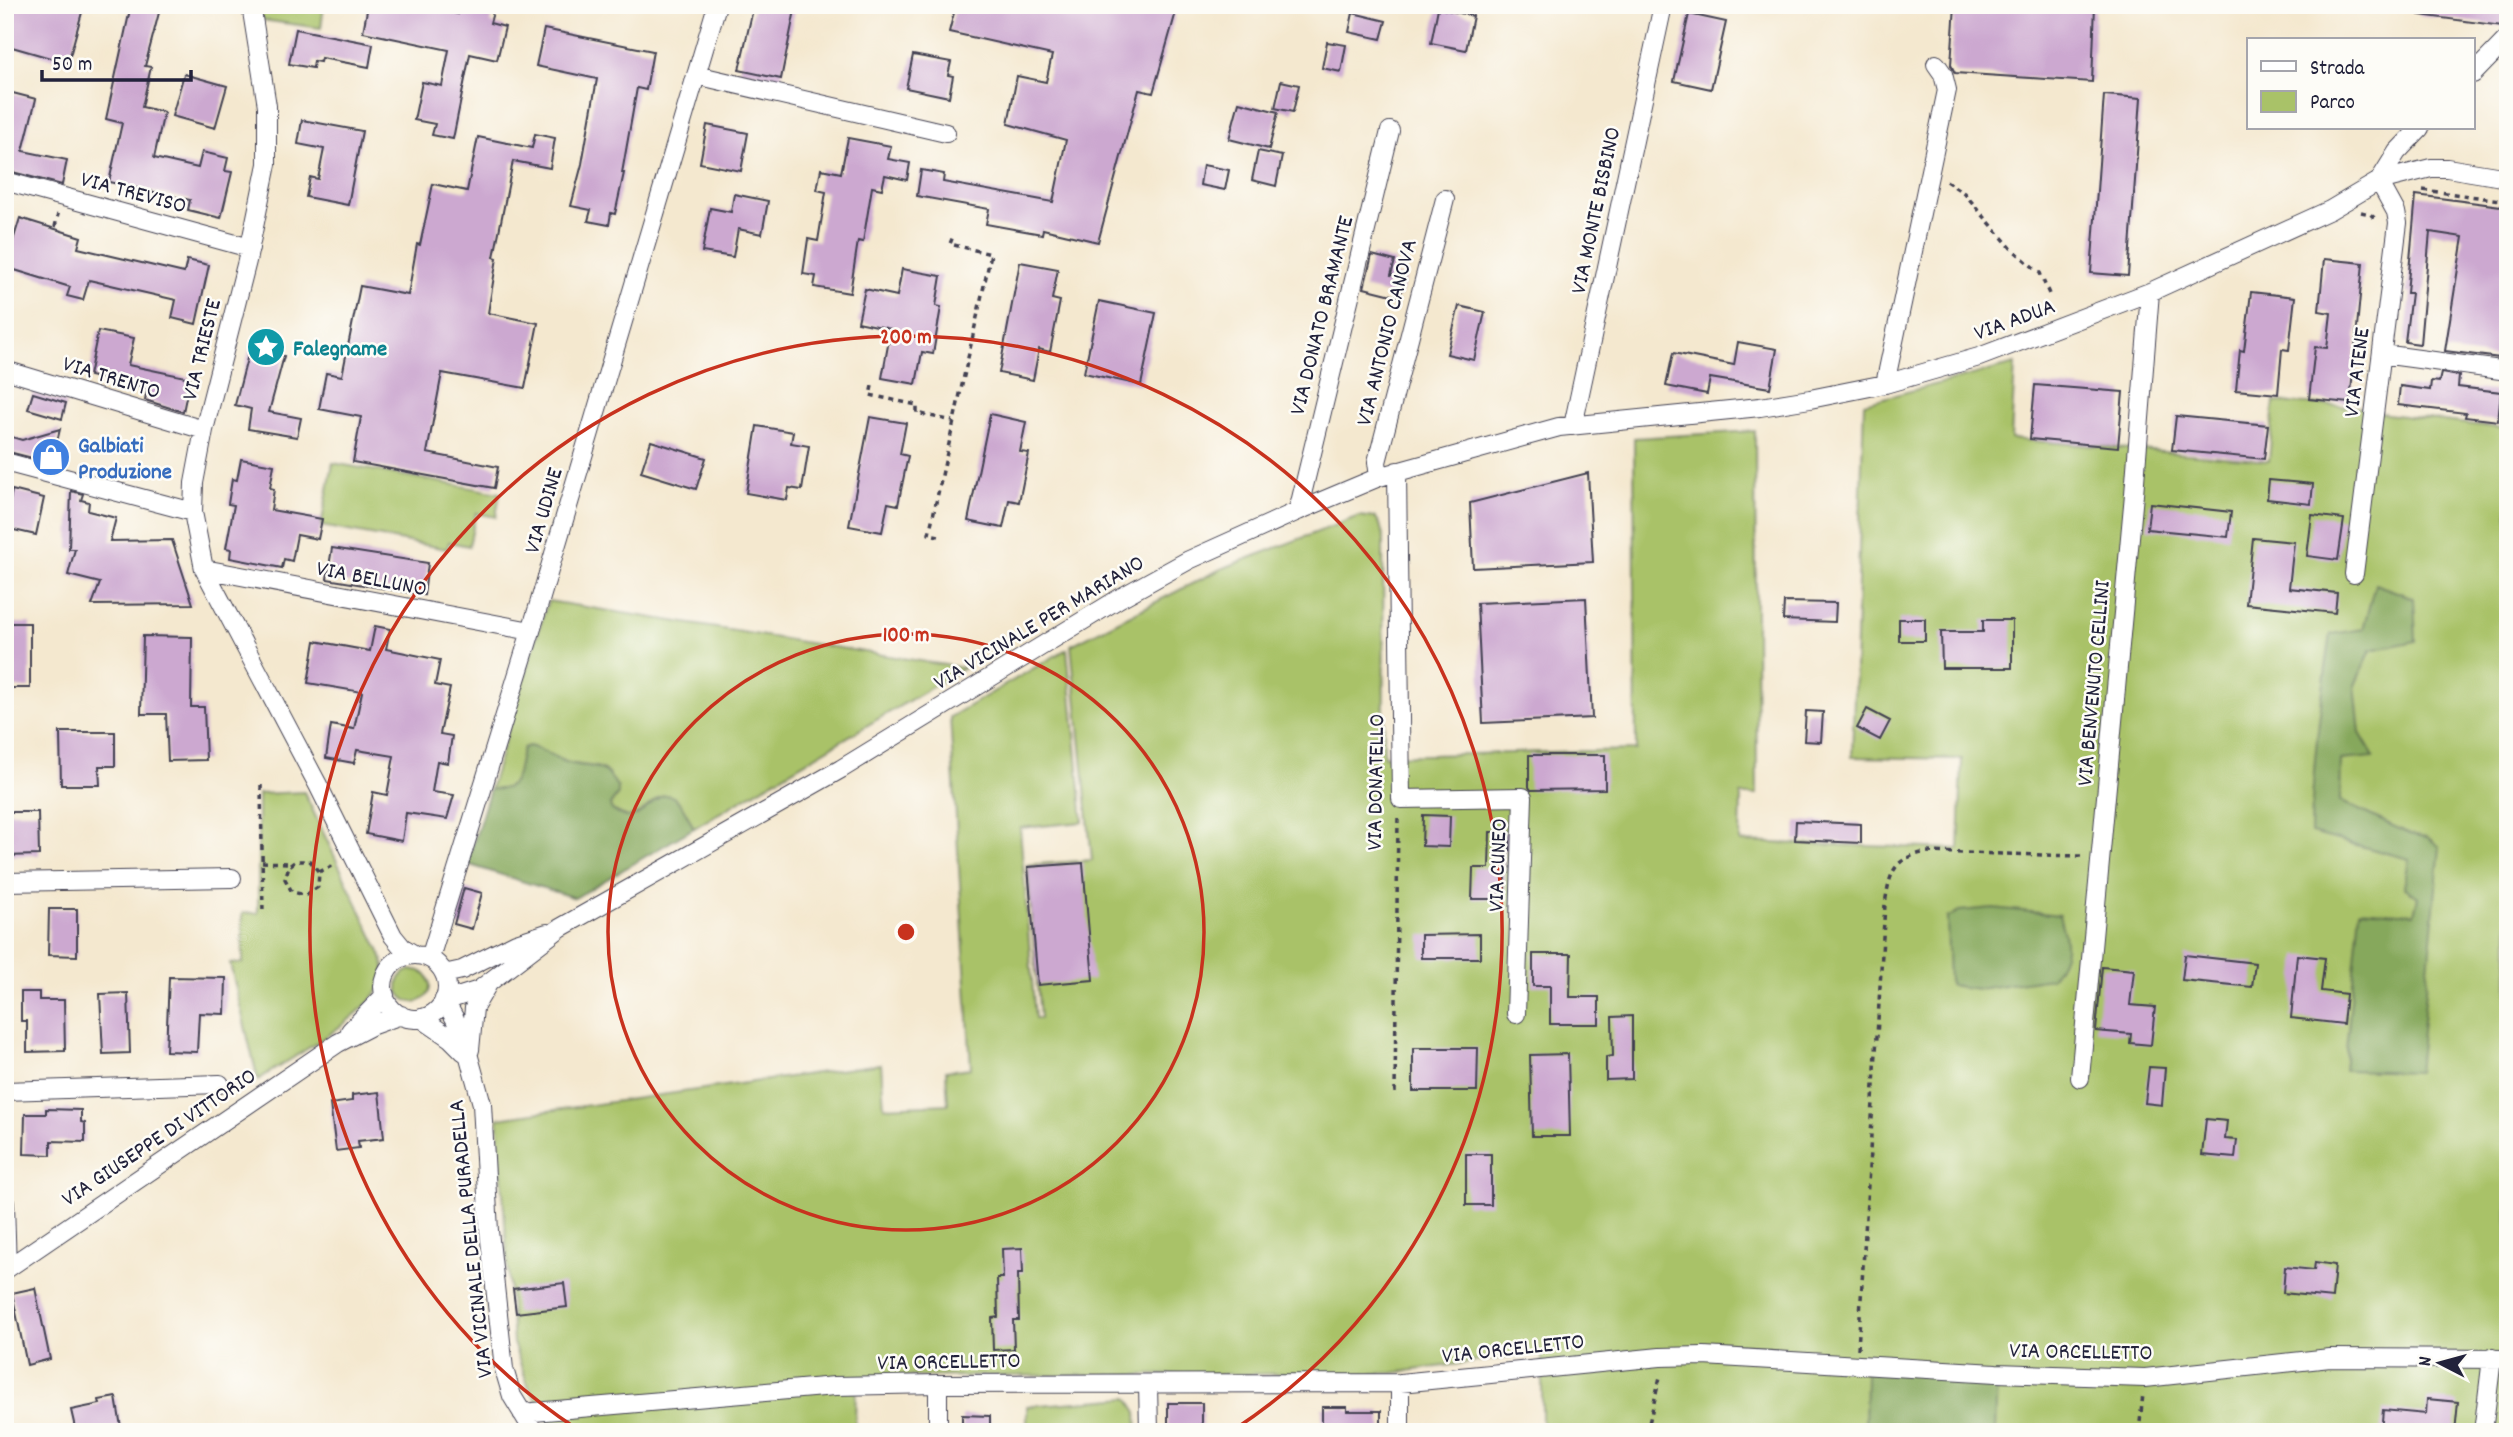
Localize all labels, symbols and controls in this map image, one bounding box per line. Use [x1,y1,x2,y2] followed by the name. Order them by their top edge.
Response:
[42,38,191,82] scale bar
[2247,38,2474,130] legend
[52,51,92,81] text: 50 m
[2310,55,2365,85] text: Strada
[2310,89,2355,119] text: Parco
[1564,124,1631,297] street label: VIA MONTE BISBINO
[76,164,190,224] street label: VIA TREVISO
[1283,212,1364,419] street label: VIA DONATO BRAMANTE
[1349,236,1428,430] street label: VIA ANTONIO CANOVA
[1970,291,2060,351] street label: VIA ADUA
[175,295,232,404] street label: VIA TRIESTE
[880,324,932,354] text: 200 m
[2337,325,2380,419] street label: VIA ATENE
[245,326,287,368] place icon: Falegname
[293,334,387,367] place label: Falegname
[58,349,164,410] street label: VIA TRENTO
[78,431,172,490] place label: Galbiati Produzione
[30,436,72,478] shop icon: Galbiati Produzione
[517,464,573,558] street label: VIA UDINE
[928,548,1151,700] street label: VIA VICINALE PER MARIANO
[313,554,429,607] street label: VIA BELLUNO
[2070,579,2121,788] street label: VIA BENVENUTO CELLINI
[883,622,929,652] text: 100 m
[1360,713,1395,851] street label: VIA DONATELLO
[1481,818,1518,912] street label: VIA CUNEO
[894,920,918,944] centre of rings
[56,1061,264,1217] street label: VIA GIUSEPPE DI VITTORIO
[441,1098,504,1379] street label: VIA VICINALE DELLA PURADELLA
[1440,1327,1586,1374] street label: VIA ORCELLETTO
[2404,1328,2474,1398] north arrow
[2009,1336,2153,1371] street label: VIA ORCELLETTO
[877,1346,1021,1381] street label: VIA ORCELLETTO
[2413,1356,2440,1368] text: N

